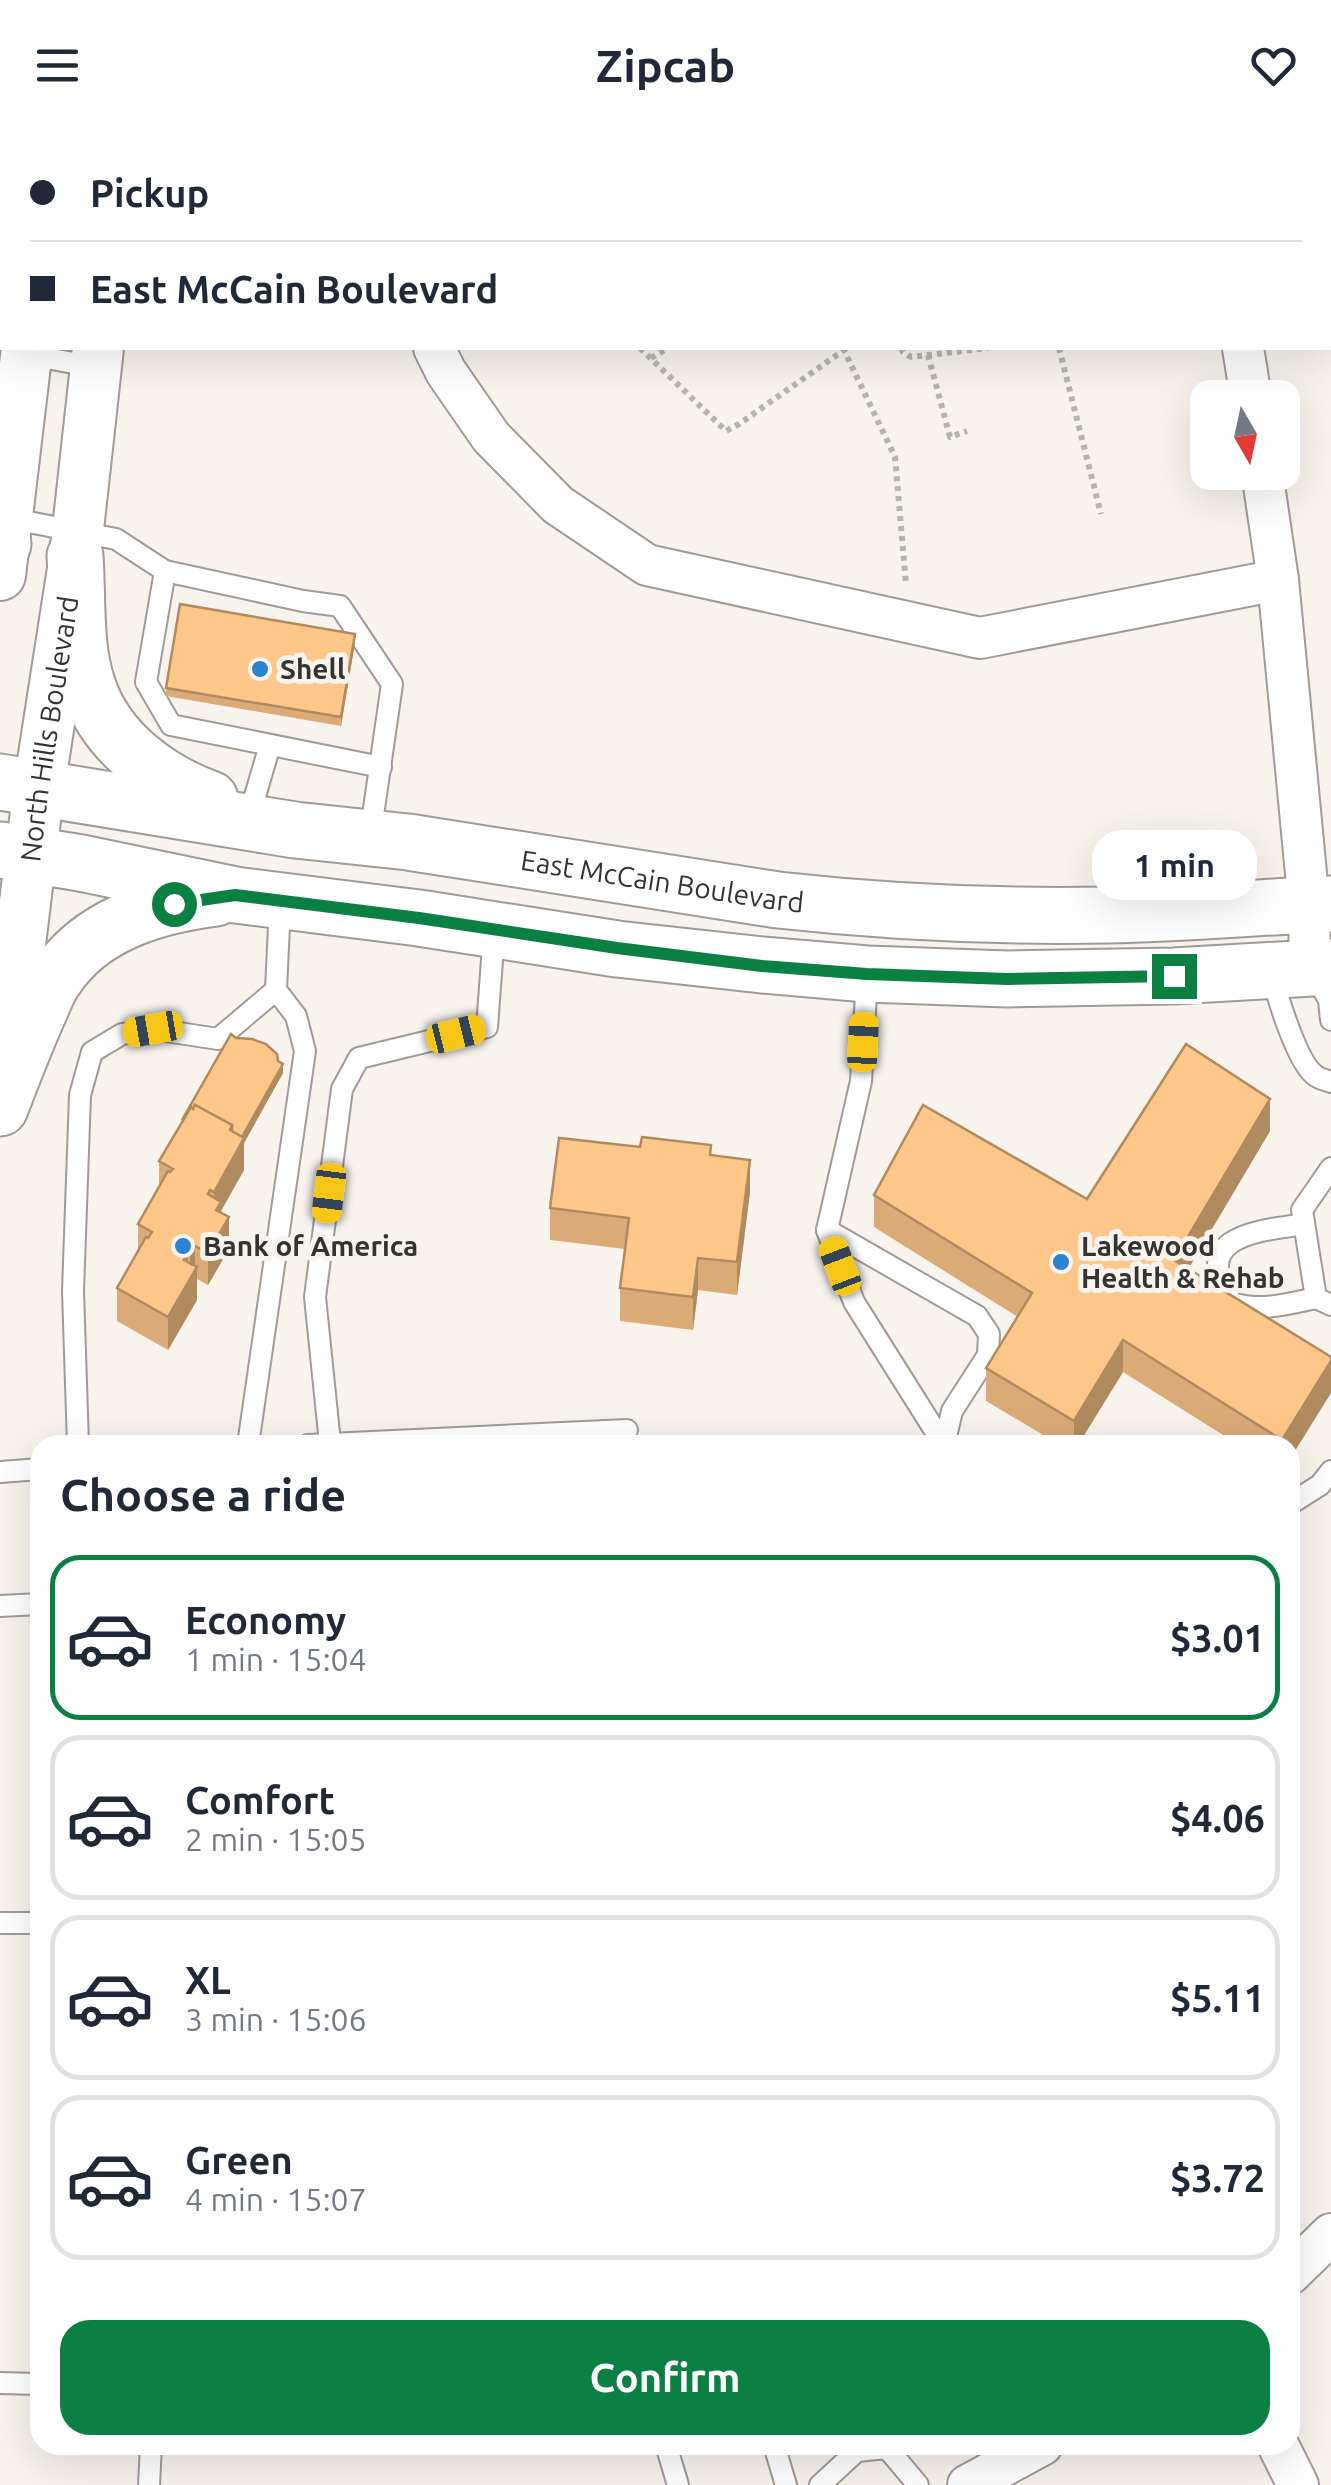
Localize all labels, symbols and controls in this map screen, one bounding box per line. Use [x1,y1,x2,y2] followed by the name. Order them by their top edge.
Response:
[30,38,85,93] icon: menu
[1246,38,1301,93] icon: heart
[596,40,735,91] text: Zipcab
[90,172,209,214] text: Pickup
[90,268,498,310] text: East McCain Boulevard
[1190,380,1300,490] north arrow
[1190,380,1300,490] map controls
[14,594,84,863] street label: North Hills Boulevard
[280,653,345,684] place label: Shell
[249,658,271,680] marker: Shell
[1092,831,1256,901] callout: 1 min
[519,844,805,918] street label: East McCain Boulevard
[1134,847,1215,883] text: 1 min
[152,882,197,927] route start
[1152,954,1197,999] route end
[121,1009,185,1049] car
[846,1011,880,1073] car
[423,1012,489,1056] car
[310,1161,348,1225] car
[203,1230,418,1261] place label: Bank of America
[1081,1230,1285,1293] place label: Lakewood Health & Rehab
[815,1233,865,1299] car
[172,1235,194,1257] marker: Bank of America
[1050,1251,1072,1273] marker: Lakewood Health & Rehab
[60,1469,346,1520] text: Choose a ride
[65,1593,155,1683] icon: car
[185,1599,346,1641] text: Economy
[1170,1617,1265,1659] text: $3.01
[185,1641,367,1677] text: 1 min · 15:04
[65,1773,155,1863] icon: car
[185,1779,335,1821] text: Comfort
[1170,1797,1265,1839] text: $4.06
[185,1821,367,1857] text: 2 min · 15:05
[65,1953,155,2043] icon: car
[185,1959,231,2001] text: XL
[1170,1977,1265,2019] text: $5.11
[185,2001,367,2037] text: 3 min · 15:06
[65,2133,155,2223] icon: car
[185,2139,293,2181] text: Green
[1170,2157,1265,2199] text: $3.72
[185,2181,367,2217] text: 4 min · 15:07
[60,2320,1270,2435] button: Confirm

